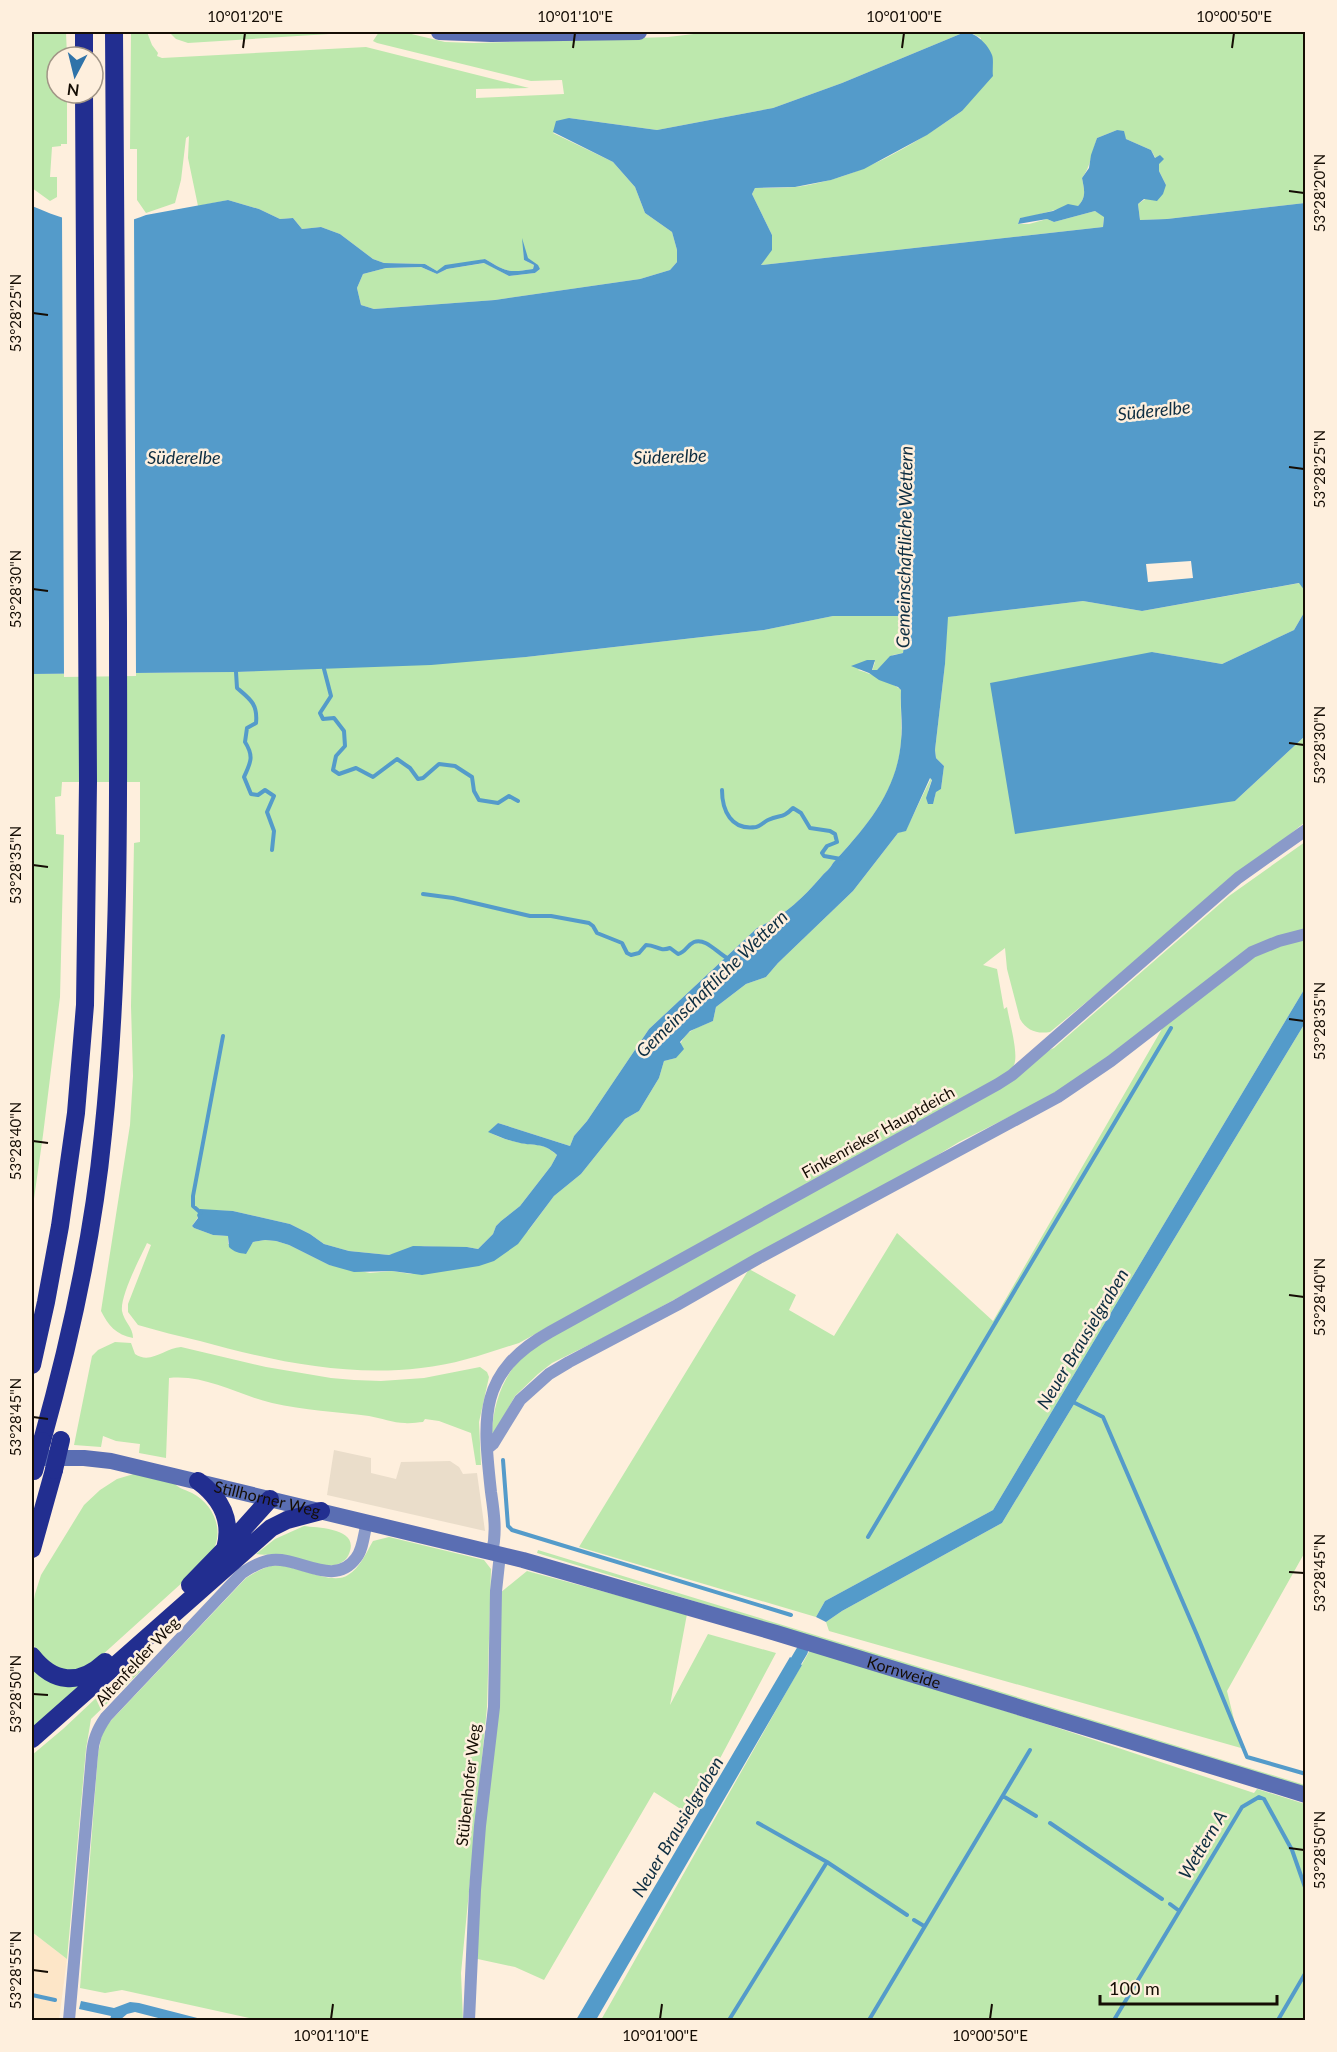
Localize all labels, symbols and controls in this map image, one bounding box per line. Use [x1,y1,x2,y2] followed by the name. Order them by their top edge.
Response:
[207,7,283,25] text: 10°01'20"E
[537,7,613,25] text: 10°01'10"E
[866,7,942,25] text: 10°01'00"E
[1196,7,1272,25] text: 10°00'50"E
[45,45,105,105] north arrow
[66,80,80,101] text: N
[1310,154,1328,232] text: 53°28'20"N
[6,274,24,352] text: 53°28'25"N
[1116,395,1191,425] water label: Süderelbe
[1310,430,1328,508] text: 53°28'25"N
[633,444,707,468] water label: Süderelbe
[147,446,221,468] water label: Süderelbe
[891,446,917,648] water label: Gemeinschaftliche Wettern
[6,550,24,628] text: 53°28'30"N
[1310,706,1328,784] text: 53°28'30"N
[6,826,24,904] text: 53°28'35"N
[631,905,792,1061] water label: Gemeinschaftliche Wettern
[1310,982,1328,1060] text: 53°28'35"N
[798,1082,958,1182] street label: Finkenrieker Hauptdeich
[6,1102,24,1180] text: 53°28'40"N
[1310,1258,1328,1336] text: 53°28'40"N
[1032,1264,1133,1413] water label: Neuer Brausielgraben
[6,1378,24,1456] text: 53°28'45"N
[212,1476,323,1520] street label: Stillhorner Weg
[1310,1534,1328,1612] text: 53°28'45"N
[91,1612,183,1709] street label: Altenfelder Weg
[865,1651,943,1692] street label: Kornweide
[6,1655,24,1733] text: 53°28'50"N
[452,1723,483,1847] street label: Stübenhofer Weg
[627,1752,728,1901] water label: Neuer Brausielgraben
[1173,1806,1231,1883] water label: Wettern A
[1310,1811,1328,1889] text: 53°28'50"N
[6,1931,24,2009] text: 53°28'55"N
[1100,1968,1277,2006] scale bar
[1109,1977,1160,1999] text: 100 m
[293,2026,369,2044] text: 10°01'10"E
[622,2026,698,2044] text: 10°01'00"E
[952,2026,1028,2044] text: 10°00'50"E

